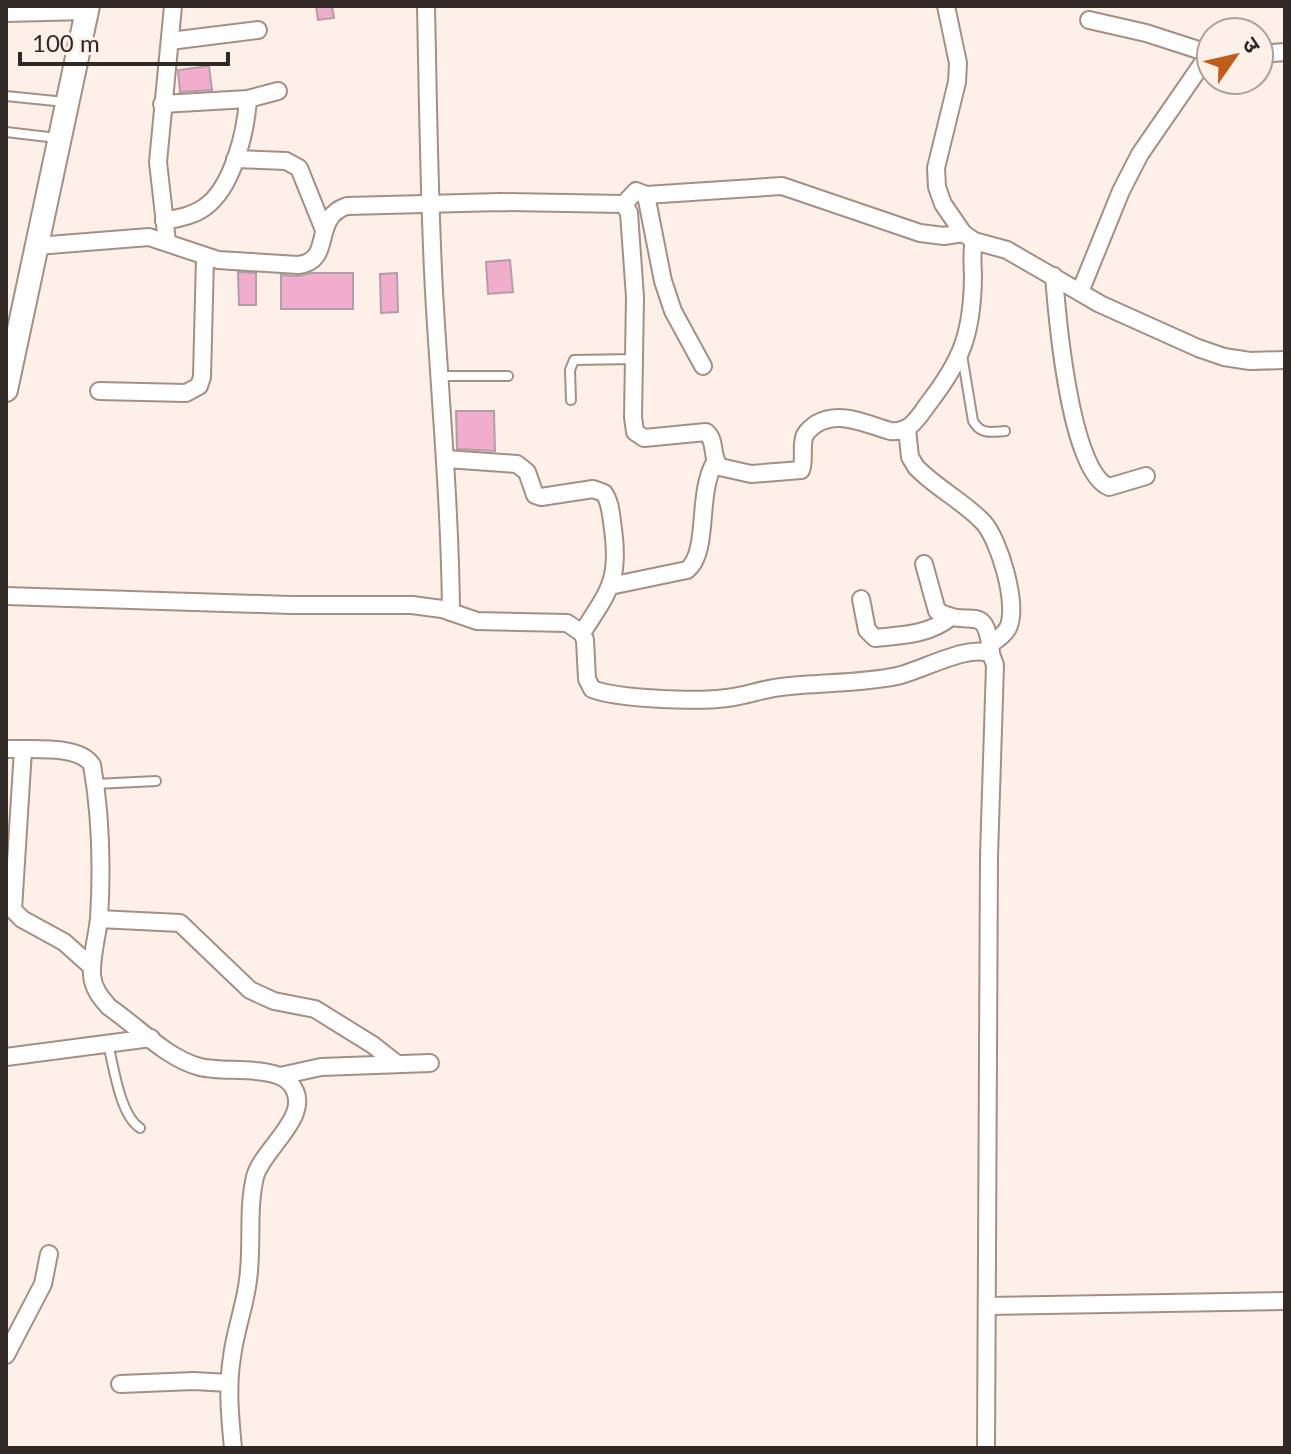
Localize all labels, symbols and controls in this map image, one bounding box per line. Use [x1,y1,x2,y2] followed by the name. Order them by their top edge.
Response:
[20,16,228,66] scale bar
[1195,16,1275,96] north arrow
[32,28,100,57] text: 100 m
[1237,32,1267,58] text: उ

